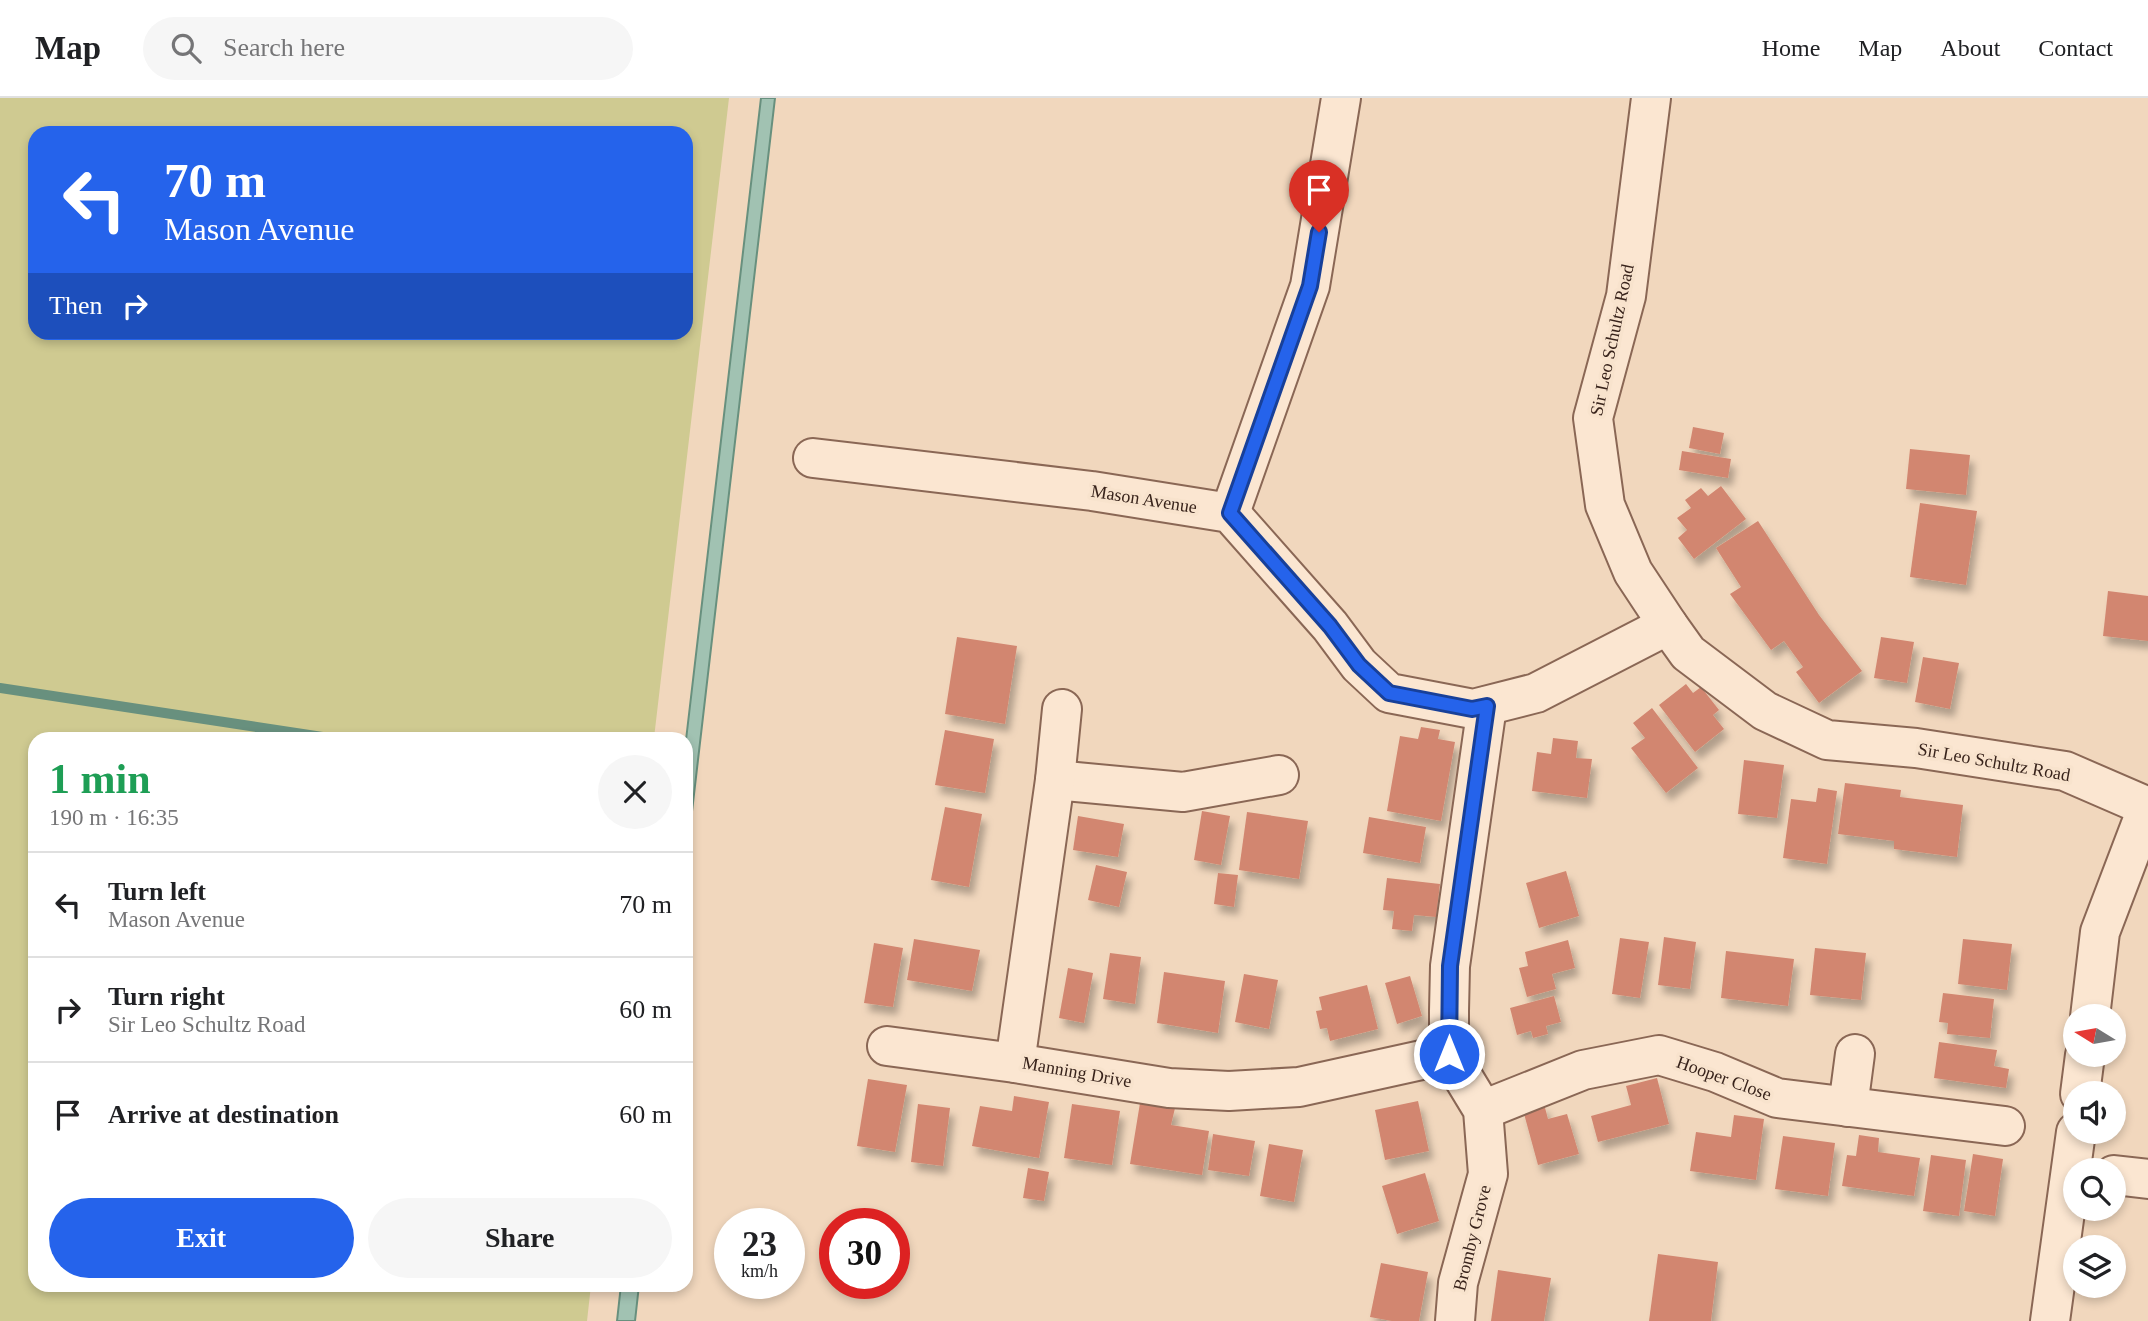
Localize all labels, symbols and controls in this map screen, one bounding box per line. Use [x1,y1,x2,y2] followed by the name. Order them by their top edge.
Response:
[143,17,633,80] search box
[167,29,205,67] icon: search
[35,30,101,66] text: Map
[223,33,345,62] text: Search here
[1762,35,1820,61] text: Home
[1858,35,1902,61] text: Map
[1940,35,2000,61] text: About
[2038,35,2113,61] text: Contact
[164,153,266,208] text: 70 m
[49,154,140,245] icon: left
[1289,160,1349,232] pin
[1300,171,1338,209] icon: arrive
[164,211,354,247] text: Mason Avenue
[1586,262,1638,418] street label: Sir Leo Schultz Road
[116,287,154,325] icon: right
[49,291,102,320] text: Then
[1090,481,1198,517] street label: Mason Avenue
[1916,739,2072,785] street label: Sir Leo Schultz Road
[598,755,672,829] button: close
[49,756,151,802] text: 1 min
[49,805,179,830] text: 190 m · 16:35
[108,877,206,906] text: Turn left
[49,886,87,924] icon: left
[619,890,672,919] text: 70 m
[108,907,245,932] text: Mason Avenue
[108,982,225,1011] text: Turn right
[49,991,87,1029] icon: right
[619,995,672,1024] text: 60 m
[2063,1004,2126,1068] north arrow
[2063,1004,2126,1298] map controls
[108,1012,305,1037] text: Sir Leo Schultz Road
[1412,1017,1486,1091] position arrow
[1674,1052,1774,1104] street label: Hooper Close
[1021,1053,1133,1091] street label: Manning Drive
[2063,1081,2126,1144] button: sound
[49,1096,87,1134] icon: arrive
[108,1100,339,1129] text: Arrive at destination
[619,1100,672,1129] text: 60 m
[2063,1158,2126,1221] button: search
[1449,1183,1495,1293] street label: Bromby Grove
[49,1198,354,1278] button: Exit
[368,1198,672,1278] button: Share
[819,1208,910,1299] speed limit sign: 30
[742,1225,777,1264] text: 23
[2063,1235,2126,1298] button: layers
[741,1261,778,1281] text: km/h

